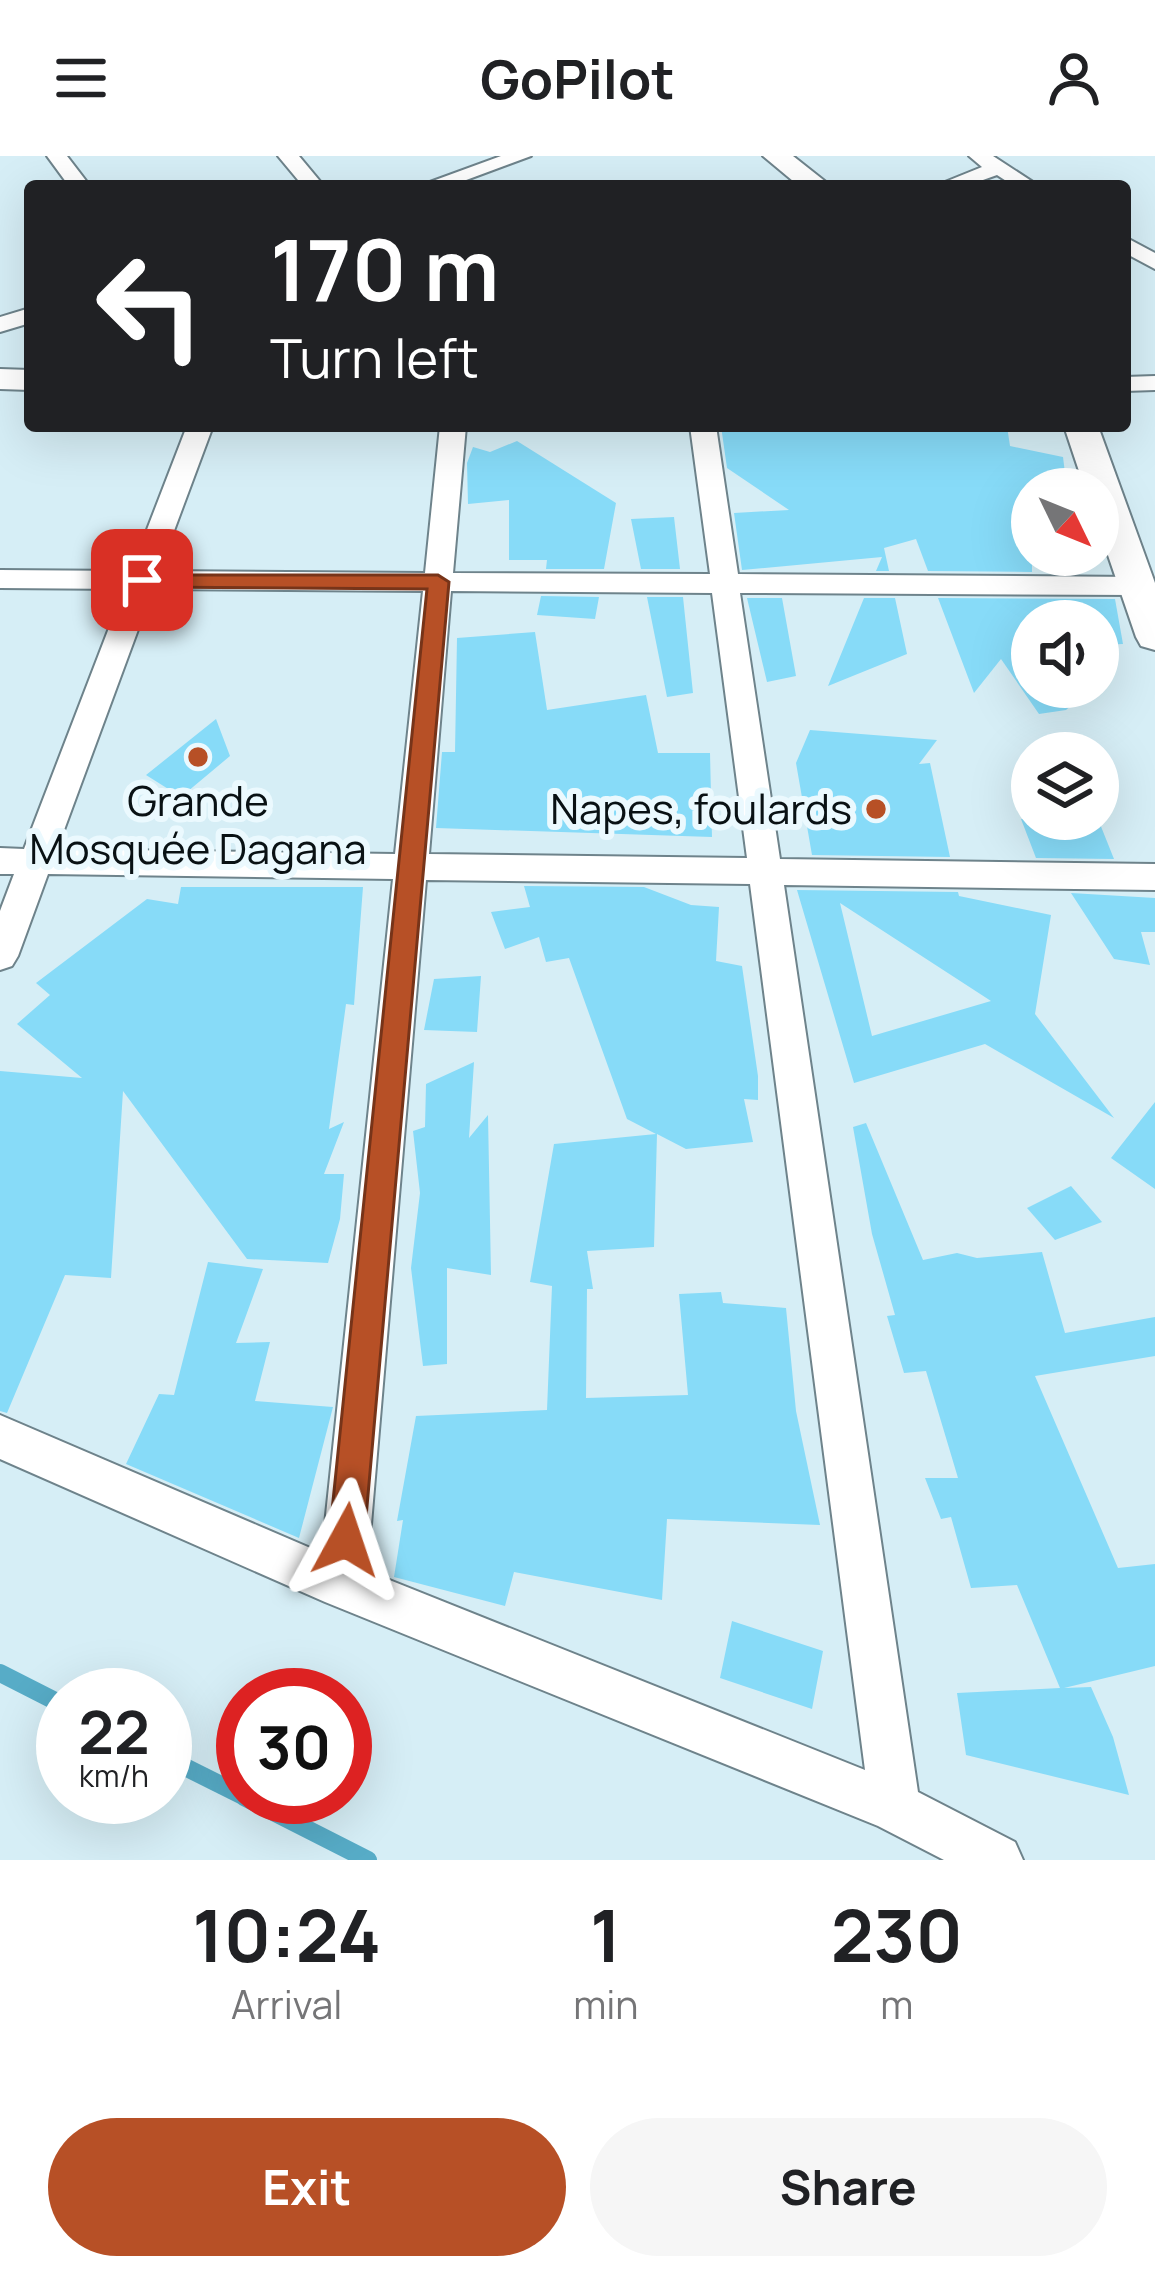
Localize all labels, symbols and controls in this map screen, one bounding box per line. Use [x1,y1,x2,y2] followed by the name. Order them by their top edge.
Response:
[480,41,675,115] text: GoPilot
[48,45,114,111] icon: menu
[1041,45,1107,111] icon: person
[270,211,499,326] text: 170 m
[72,228,228,384] icon: left
[270,320,479,394] text: Turn left
[1011,468,1119,576] north arrow
[1011,468,1119,840] map controls
[91,529,193,631] pin
[109,547,175,613] icon: arrive
[1011,600,1119,708] button: sound
[1011,732,1119,840] button: layers
[185,744,211,770] marker: Grande Mosquée Dagana
[29,771,367,877] place label: Grande Mosquée Dagana
[550,779,852,837] place label: Napes, foulards
[863,796,889,822] marker: Napes, foulards
[283,1477,409,1603] position arrow
[216,1668,372,1824] speed limit sign: 30
[78,1690,150,1772] text: 22
[79,1755,149,1796] text: km/h
[192,1885,381,1984] text: 10:24
[590,1885,622,1984] text: 1
[831,1885,963,1984] text: 230
[231,1977,342,2031] text: Arrival
[573,1977,639,2031] text: min
[880,1977,913,2031] text: m
[48,2118,566,2256] button: Exit
[590,2118,1107,2256] button: Share

